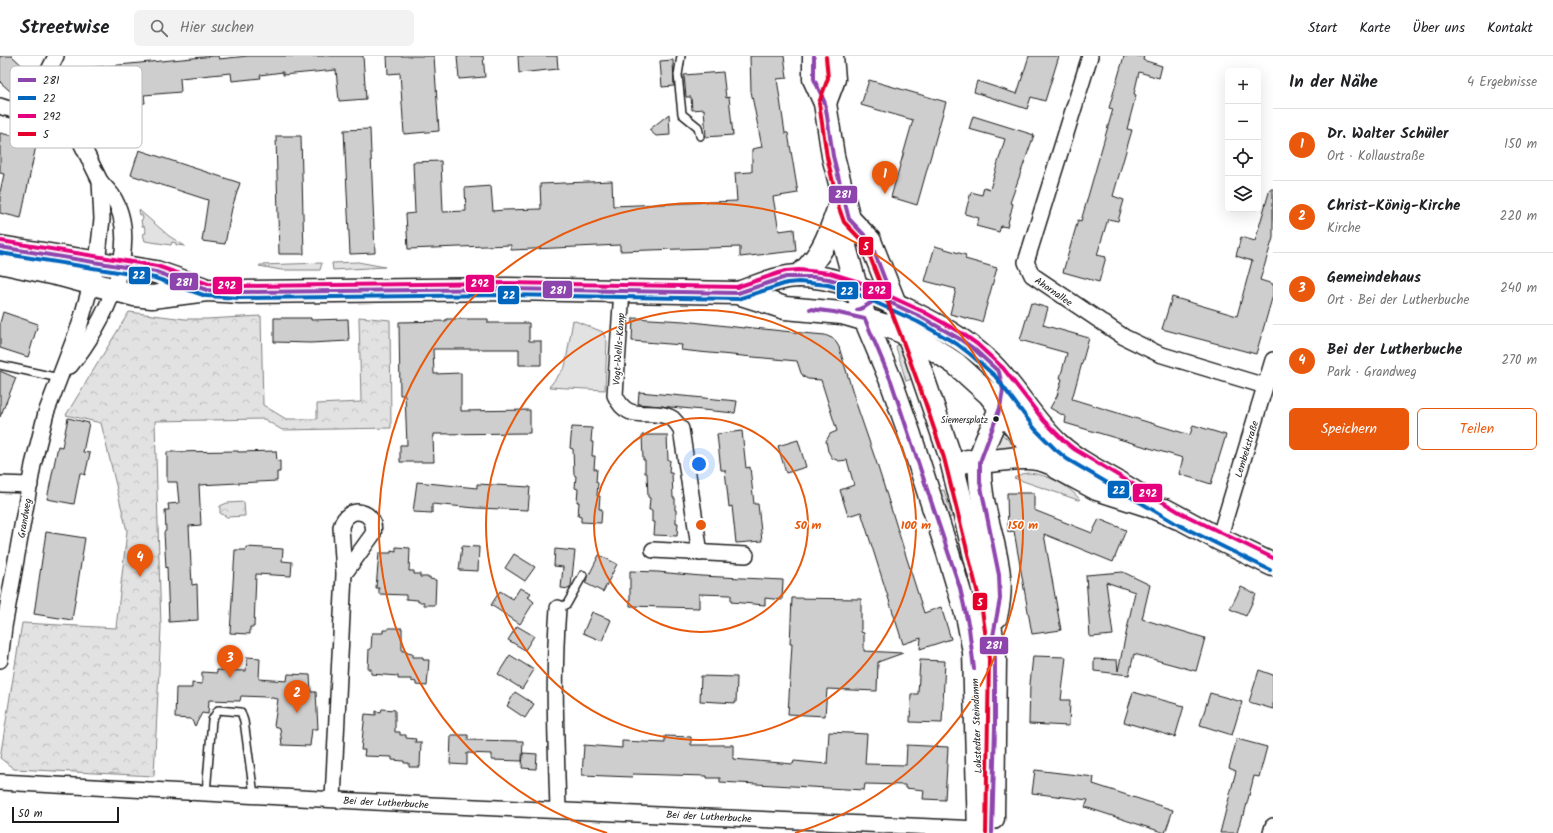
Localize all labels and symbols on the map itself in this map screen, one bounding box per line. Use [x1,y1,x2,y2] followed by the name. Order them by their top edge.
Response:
[10,66,142,148] legend
[43,72,59,90] text: 281
[43,90,56,108] text: 22
[43,108,61,126] text: 292
[43,126,50,144] text: 5
[872,161,898,194] pin: 1
[828,185,858,204] line badge: 281
[835,186,852,204] text: 281
[858,236,874,256] line badge: 5
[862,238,870,256] text: 5
[128,266,151,285] line badge: 22
[133,267,145,285] text: 22
[169,272,199,291] line badge: 281
[1031,273,1076,311] street label: Ahornallee
[176,274,193,292] text: 281
[465,274,495,293] line badge: 292
[471,275,489,293] text: 292
[212,276,243,295] line badge: 292
[218,277,236,295] text: 292
[542,280,573,299] line badge: 281
[836,281,859,300] line badge: 22
[862,281,892,300] line badge: 292
[550,282,567,300] text: 281
[868,282,886,300] text: 292
[841,283,853,301] text: 22
[497,285,520,305] line badge: 22
[503,287,515,305] text: 22
[608,312,630,386] street label: Vogt-Wells-Kamp
[941,413,988,428] place label: Siemersplatz
[991,414,1001,424] marker: Siemersplatz
[1231,418,1263,480] street label: Lembekstraße
[689,454,709,474] your location
[1107,480,1130,499] line badge: 22
[1113,482,1125,500] text: 22
[1132,483,1163,503] line badge: 292
[1139,485,1157,503] text: 292
[14,497,36,539] street label: Grandweg
[794,516,822,535] text: 50 m
[901,516,931,535] text: 100 m
[1008,516,1038,535] text: 150 m
[694,518,708,532] centre of rings
[127,544,153,577] pin: 4
[972,592,988,611] line badge: 5
[976,594,984,612] text: 5
[979,636,1009,655] line badge: 281
[986,637,1003,655] text: 281
[217,645,243,678] pin: 3
[967,678,987,774] street label: Lokstedter Steindamm
[284,680,310,713] pin: 2
[343,793,430,813] street label: Bei der Lutherbuche
[12,805,119,824] scale bar
[666,807,753,827] street label: Bei der Lutherbuche

